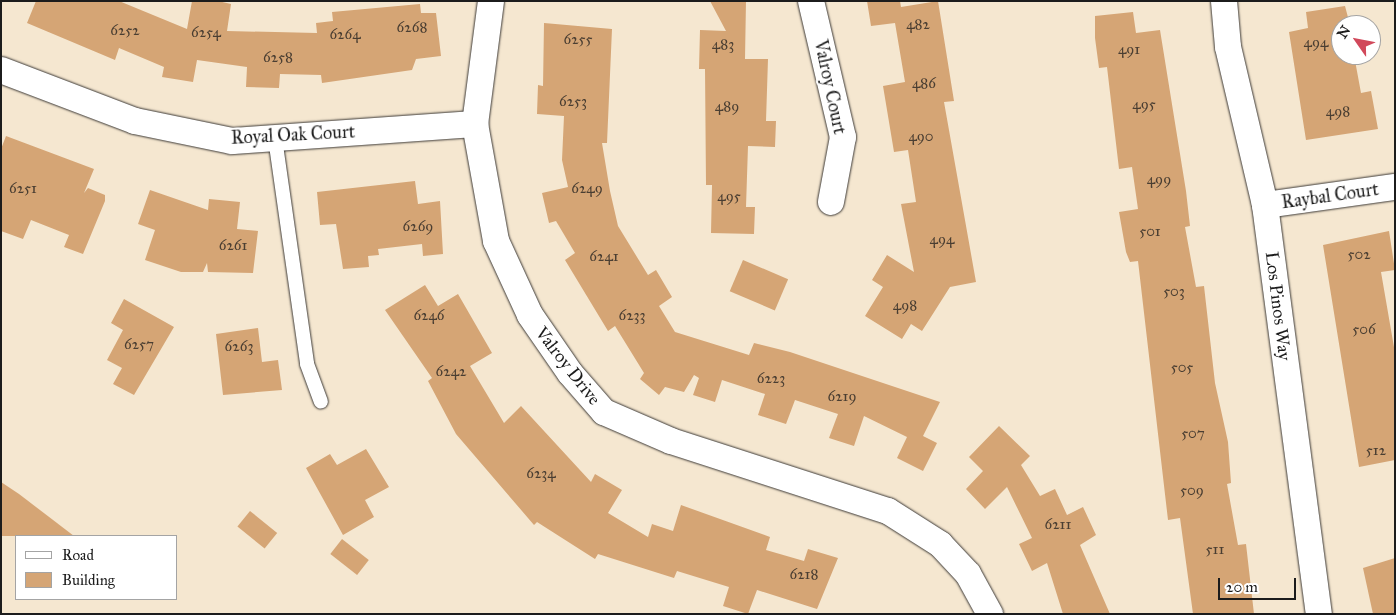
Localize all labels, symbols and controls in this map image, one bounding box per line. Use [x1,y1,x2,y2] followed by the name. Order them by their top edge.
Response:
[1331,15,1381,65] north arrow
[906,16,930,34] house number: 482
[397,19,427,37] house number: 6268
[110,22,140,40] house number: 6252
[1333,22,1354,42] text: N
[191,24,221,42] house number: 6254
[329,26,361,44] house number: 6264
[564,31,592,49] house number: 6255
[1304,34,1328,52] house number: 494
[712,36,734,54] house number: 483
[809,38,851,136] street label: Valroy Court
[1118,41,1140,59] house number: 491
[263,49,293,67] house number: 6258
[912,75,936,93] house number: 486
[559,93,587,111] house number: 6253
[1132,96,1156,114] house number: 495
[715,98,739,116] house number: 489
[1326,103,1350,121] house number: 498
[231,121,355,149] street label: Royal Oak Court
[908,128,934,146] house number: 490
[1147,171,1171,189] house number: 499
[1280,179,1380,213] street label: Raybal Court
[9,180,37,198] house number: 6251
[571,180,603,198] house number: 6249
[717,188,741,206] house number: 495
[403,218,433,236] house number: 6269
[1139,223,1161,241] house number: 501
[930,231,954,249] house number: 494
[219,237,247,255] house number: 6261
[1347,246,1371,264] house number: 502
[589,248,619,266] house number: 6241
[1261,250,1295,362] street label: Los Pinos Way
[1163,283,1185,301] house number: 503
[893,297,917,315] house number: 498
[413,307,445,325] house number: 6246
[618,307,646,325] house number: 6233
[1352,321,1376,339] house number: 506
[531,323,605,409] street label: Valroy Drive
[124,336,154,354] house number: 6257
[225,338,253,356] house number: 6263
[1171,359,1193,377] house number: 505
[436,363,466,381] house number: 6242
[757,370,785,388] house number: 6223
[828,388,856,406] house number: 6219
[1181,425,1205,443] house number: 507
[1366,442,1386,460] house number: 512
[526,465,556,483] house number: 6234
[1180,482,1204,500] house number: 509
[1045,516,1071,534] house number: 6211
[15,535,178,600] legend
[1206,541,1224,559] house number: 511
[62,546,94,564] text: Road
[790,566,818,584] house number: 6218
[1221,568,1298,600] scale bar
[62,571,115,589] text: Building
[1226,578,1258,596] text: 20 m

